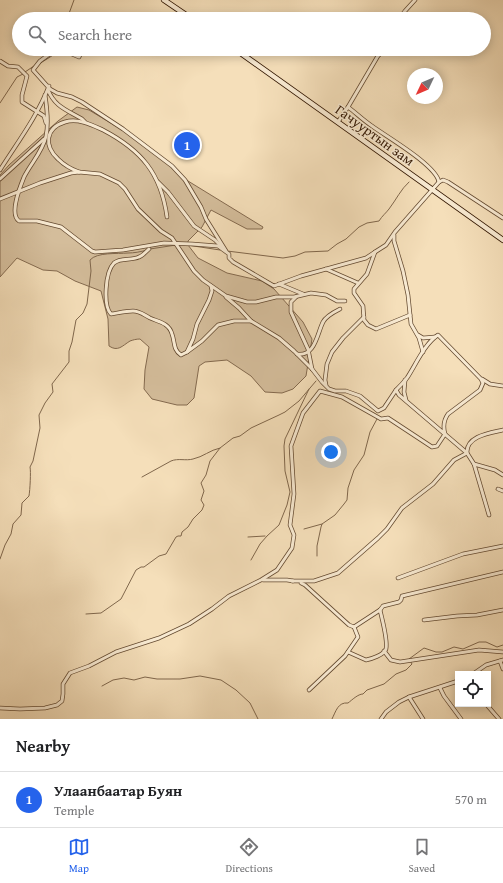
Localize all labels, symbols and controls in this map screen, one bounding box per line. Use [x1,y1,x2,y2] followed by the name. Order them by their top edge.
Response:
[12,12,491,56] search box
[26,23,48,45] icon: search
[58,24,132,45] text: Search here
[407,68,443,104] north arrow
[331,99,419,171] street label: Гачууртын зам
[174,130,200,160] pin: 1
[321,442,341,462] your location
[455,671,491,707] map controls
[455,671,491,707] button: locate
[16,733,70,758] text: Nearby
[54,780,182,801] text: Улаанбаатар Буян
[26,790,32,809] text: 1
[455,790,487,809] text: 570 m
[54,801,94,820] text: Temple
[68,836,90,876] tab: Map
[226,836,273,876] tab: Directions
[408,836,435,876] tab: Saved

